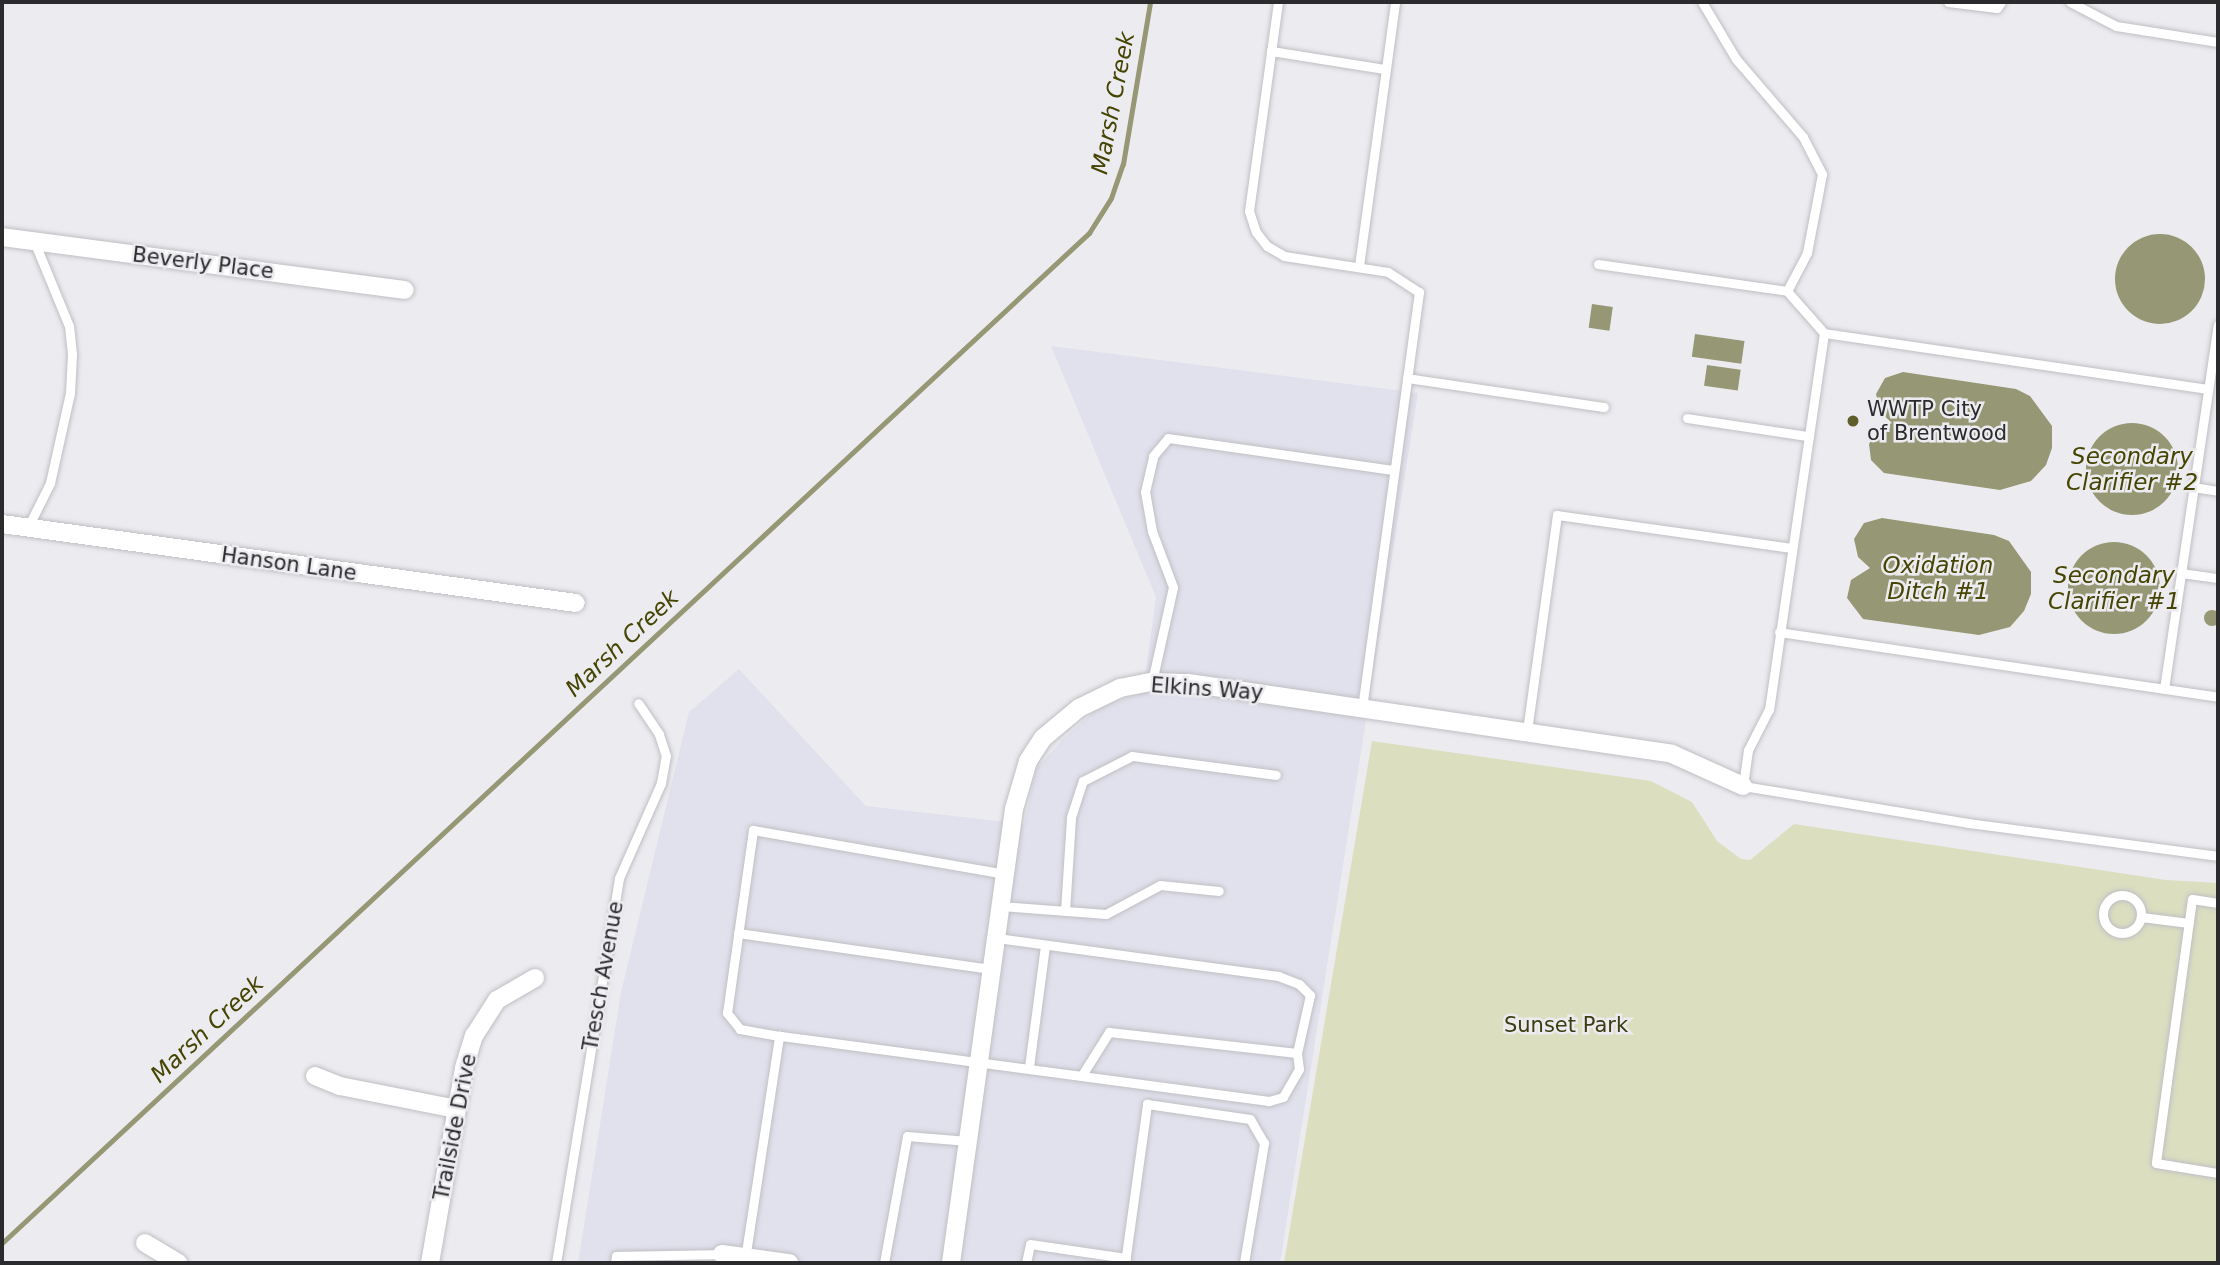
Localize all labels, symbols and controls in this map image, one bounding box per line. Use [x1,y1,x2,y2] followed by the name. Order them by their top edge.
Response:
[1086,29,1140,177] water label: Marsh Creek
[131,242,275,284] street label: Beverly Place
[1867,396,2007,446] place label: WWTP City of Brentwood
[1845,413,1861,429] marker: WWTP City of Brentwood
[2066,442,2198,496] water label: Secondary Clarifier #2
[220,542,358,586] street label: Hanson Lane
[1883,551,1993,605] water label: Oxidation Ditch #1
[2048,561,2180,615] water label: Secondary Clarifier #1
[560,584,684,702] water label: Marsh Creek
[1150,672,1264,706] street label: Elkins Way
[577,899,629,1053] street label: Tresch Avenue
[145,970,269,1088] water label: Marsh Creek
[1504,1012,1628,1038] park label: Sunset Park
[428,1052,482,1202] street label: Trailside Drive

